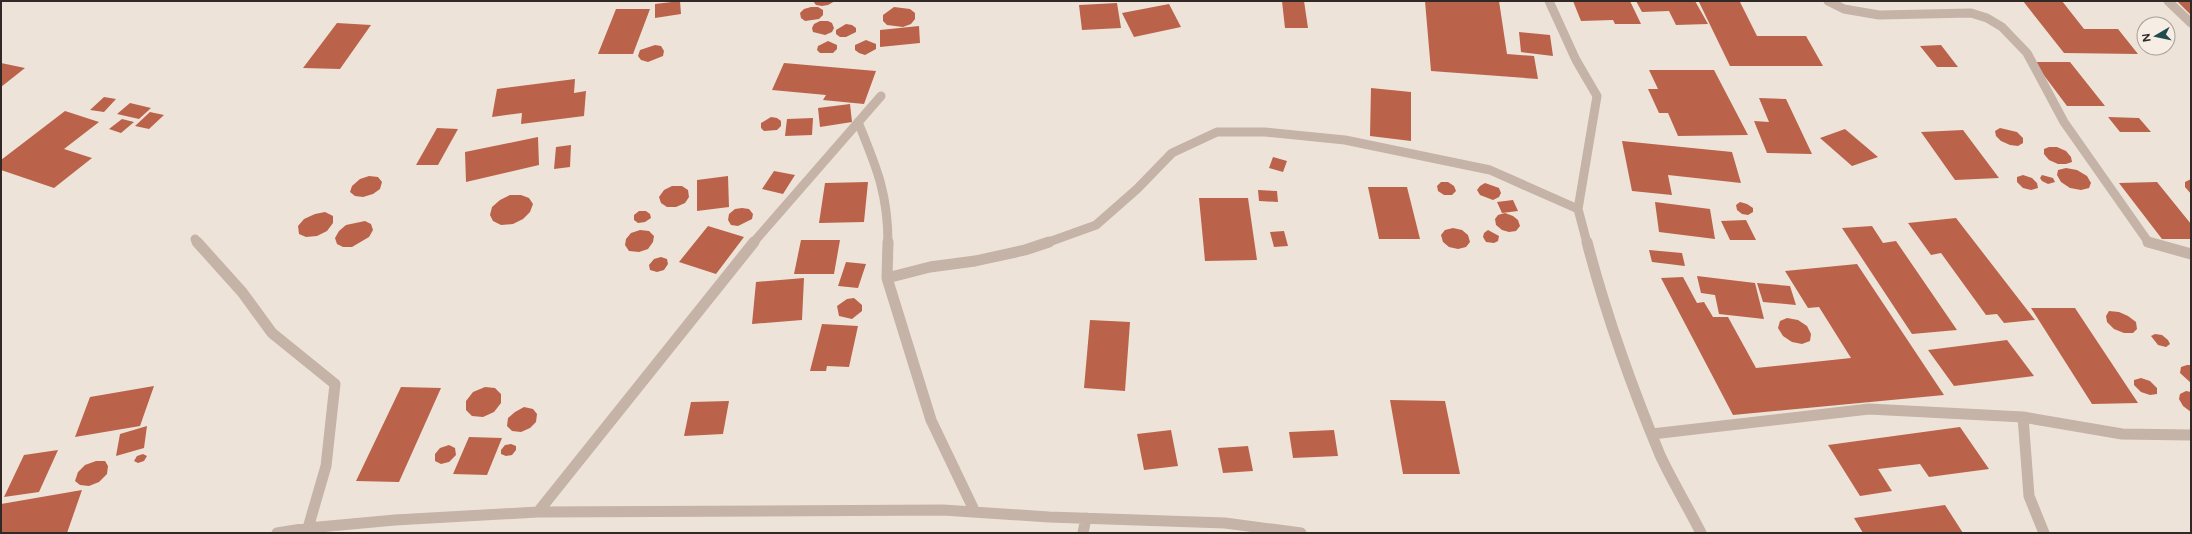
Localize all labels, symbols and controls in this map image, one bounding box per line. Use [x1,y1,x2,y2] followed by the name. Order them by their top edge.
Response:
[2136,16,2176,56] north arrow
[2140,32,2154,43] text: N

